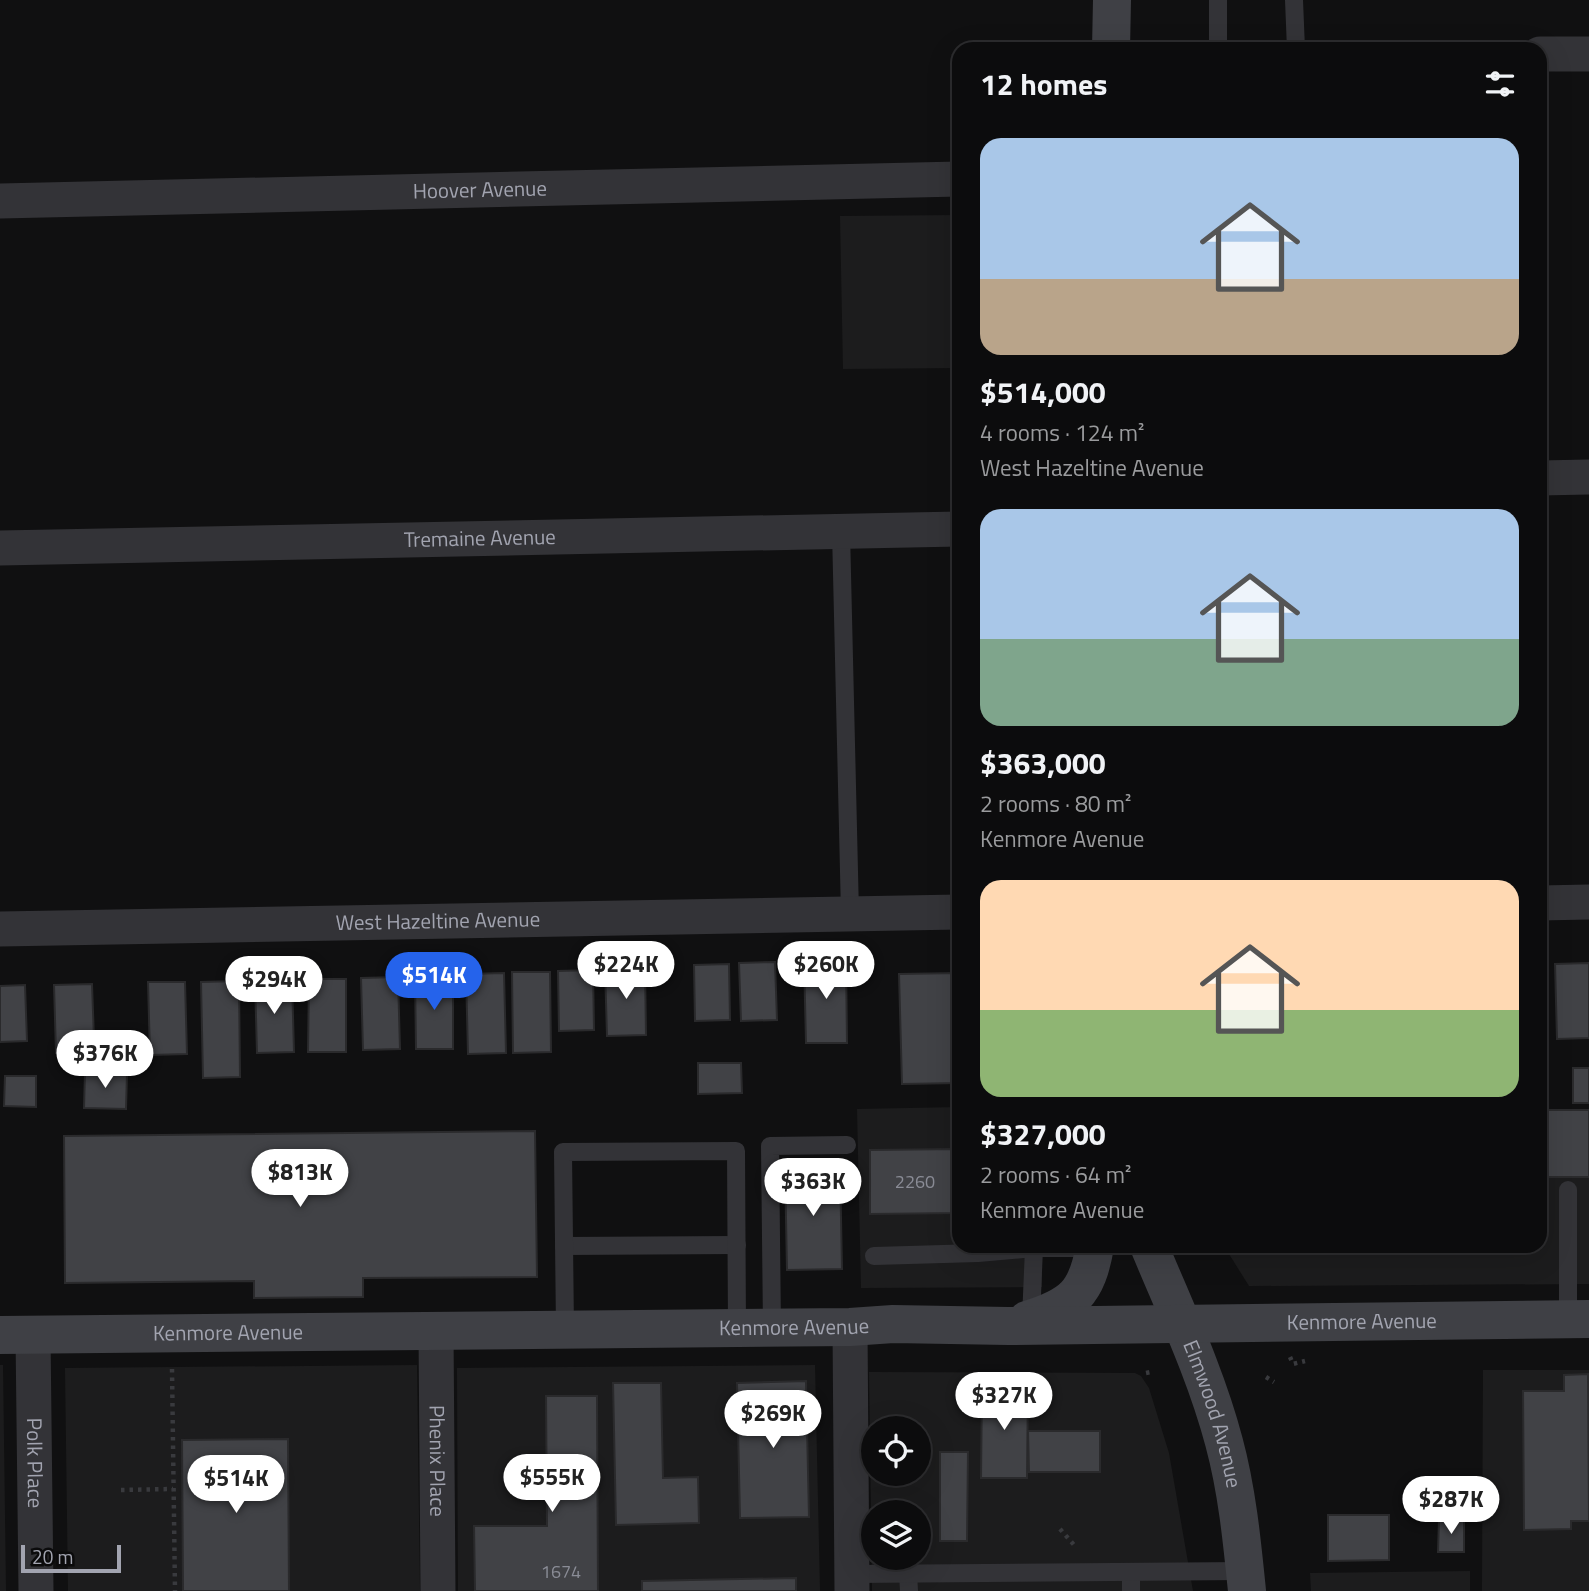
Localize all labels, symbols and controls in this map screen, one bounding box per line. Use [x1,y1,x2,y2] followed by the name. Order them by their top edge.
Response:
[980,61,1107,107] text: 12 homes
[1481,65,1519,103] icon: filters
[412,171,547,207] street label: Hoover Avenue
[1187,184,1313,310] icon: home
[980,369,1106,415] text: $514,000
[980,415,1144,450] text: 4 rooms · 124 m²
[980,450,1204,485] text: West Hazeltine Avenue
[404,520,556,555] street label: Tremaine Avenue
[1187,555,1313,681] icon: home
[980,740,1106,786] text: $363,000
[980,786,1131,821] text: 2 rooms · 80 m²
[980,821,1144,856] text: Kenmore Avenue
[335,902,540,938] street label: West Hazeltine Avenue
[1187,926,1313,1052] icon: home
[577,942,675,1001] pin: $224K
[777,942,875,1001] pin: $260K
[593,946,659,981] text: $224K
[793,946,859,981] text: $260K
[385,953,483,1012] pin: $514K
[225,956,323,1016] pin: $294K
[401,957,467,992] text: $514K
[241,961,307,996] text: $294K
[56,1030,154,1090] pin: $376K
[72,1035,138,1070] text: $376K
[980,1111,1106,1157] text: $327,000
[251,1150,349,1209] pin: $813K
[267,1154,333,1189] text: $813K
[980,1157,1131,1192] text: 2 rooms · 64 m²
[764,1158,862,1218] pin: $363K
[780,1163,846,1198] text: $363K
[895,1168,935,1195] house number: 2260
[980,1192,1144,1227] text: Kenmore Avenue
[1287,1304,1437,1338] street label: Kenmore Avenue
[719,1309,870,1343] street label: Kenmore Avenue
[153,1315,303,1349] street label: Kenmore Avenue
[1175,1335,1251,1490] street label: Elmwood Avenue
[955,1372,1053,1432] pin: $327K
[971,1377,1037,1412] text: $327K
[724,1390,822,1450] pin: $269K
[740,1395,806,1430] text: $269K
[422,1405,454,1517] street label: Phenix Place
[861,1416,931,1570] map controls
[861,1416,931,1486] button: locate
[19,1418,52,1508] street label: Polk Place
[503,1454,601,1514] pin: $555K
[187,1456,285,1515] pin: $514K
[519,1459,585,1494] text: $555K
[203,1460,269,1495] text: $514K
[1402,1476,1500,1536] pin: $287K
[1418,1481,1484,1516] text: $287K
[861,1500,931,1570] button: layers
[21,1542,121,1574] scale bar
[32,1542,73,1571] text: 20 m
[541,1558,581,1585] house number: 1674

